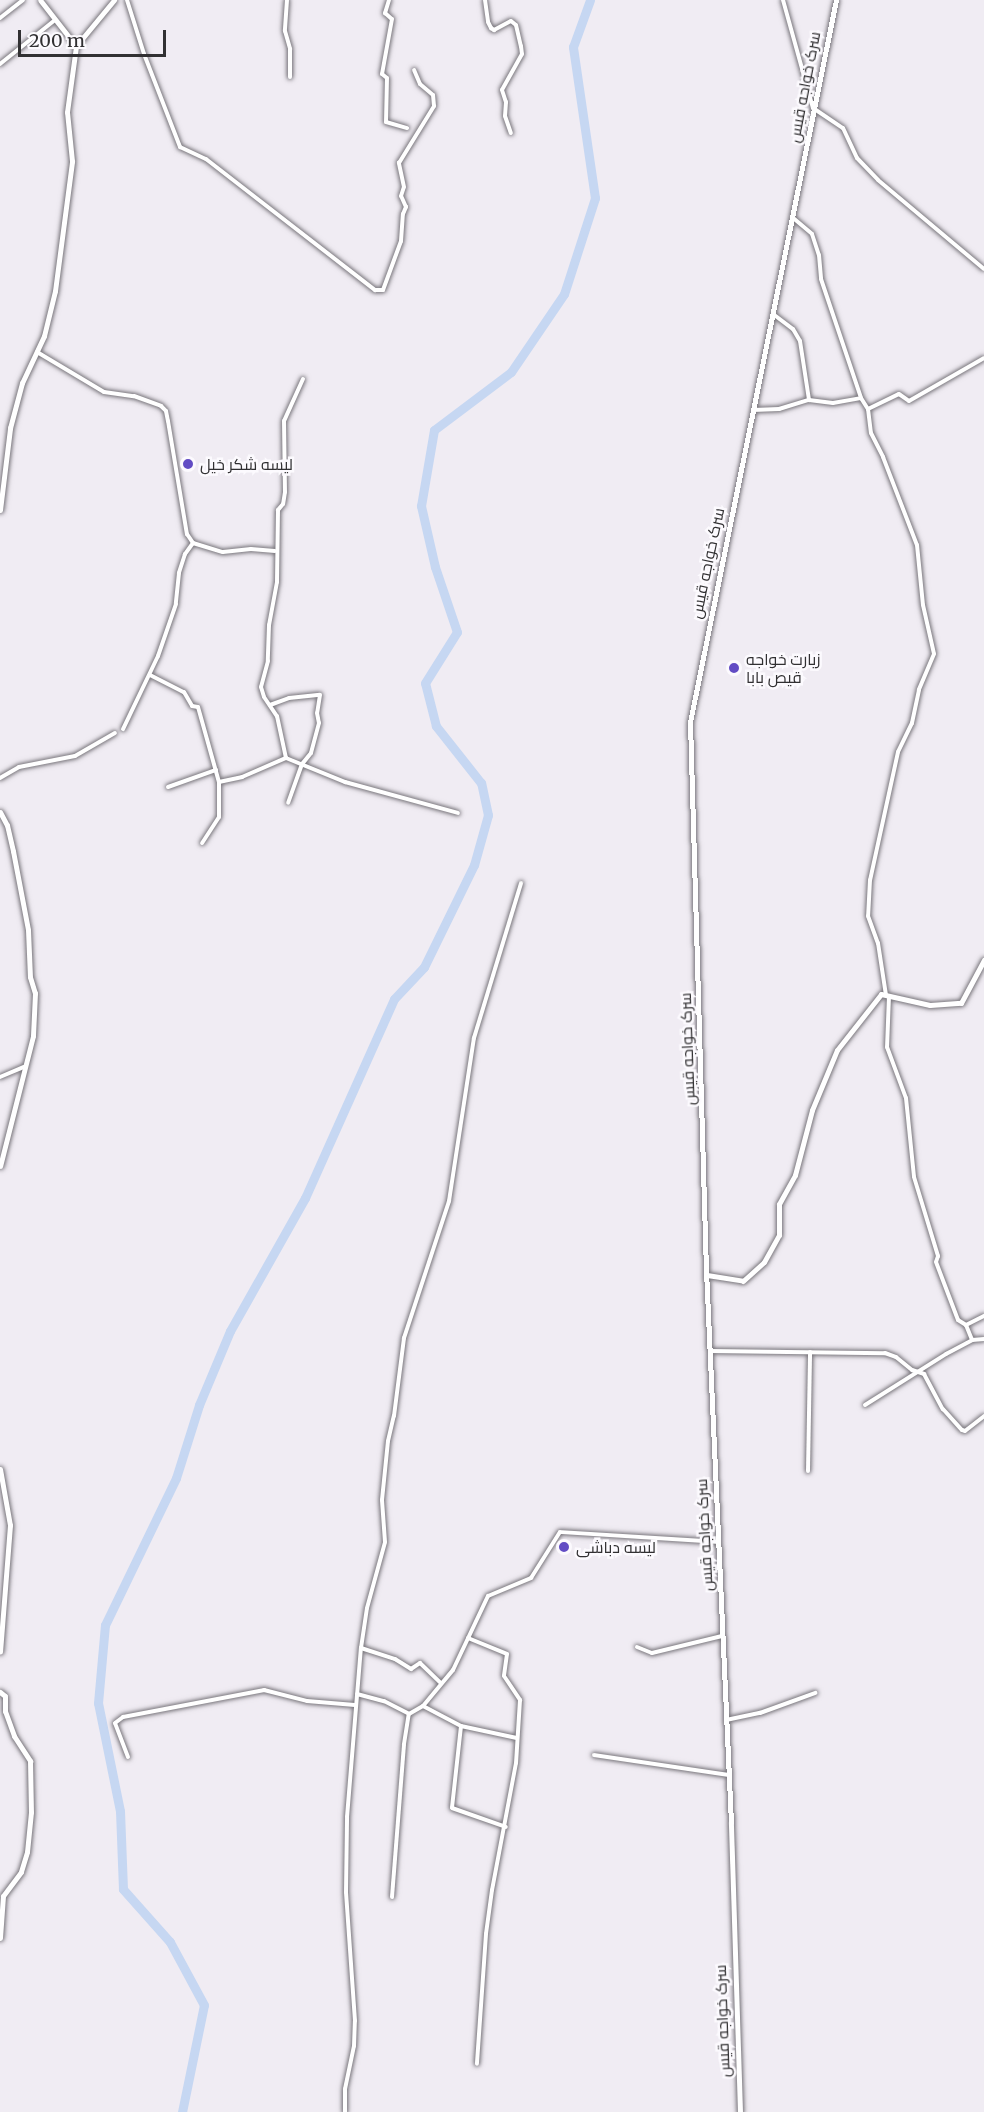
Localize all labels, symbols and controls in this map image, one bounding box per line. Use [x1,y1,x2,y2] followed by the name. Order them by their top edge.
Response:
[21,18,170,56] scale bar
[29,29,85,52] text: 200 m
[784,30,824,144] street label: سرک خواجه قیس
[200,454,293,474] place label: لیسه شکر خیل
[181,457,195,471] marker: لیسه شکر خیل
[686,506,728,620] street label: سرک خواجه قیس
[746,649,820,687] place label: زیارت خواجه قیص بابا
[727,661,741,675] marker: زیارت خواجه قیص بابا
[675,992,699,1106] street label: سرک خواجه قیس
[691,1478,717,1592] street label: سرک خواجه قیس
[576,1537,656,1557] place label: لیسه دباشی
[557,1540,571,1554] marker: لیسه دباشی
[710,1964,734,2078] street label: سرک خواجه قیس

